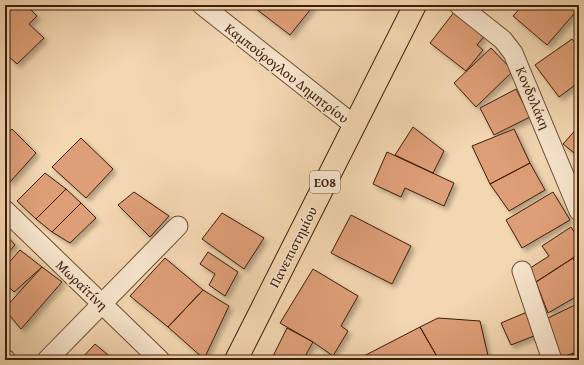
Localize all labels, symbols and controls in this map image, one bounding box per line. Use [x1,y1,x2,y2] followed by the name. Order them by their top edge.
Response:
[221,18,353,128] street label: Καμπούρογλου Δημητρίου
[511,63,555,133] street label: Κονδυλάκη
[310,171,340,193] road number: ΕΟ8
[264,203,322,291] street label: Πανεπιστημίου
[52,255,112,315] street label: Μωραϊτίνη

